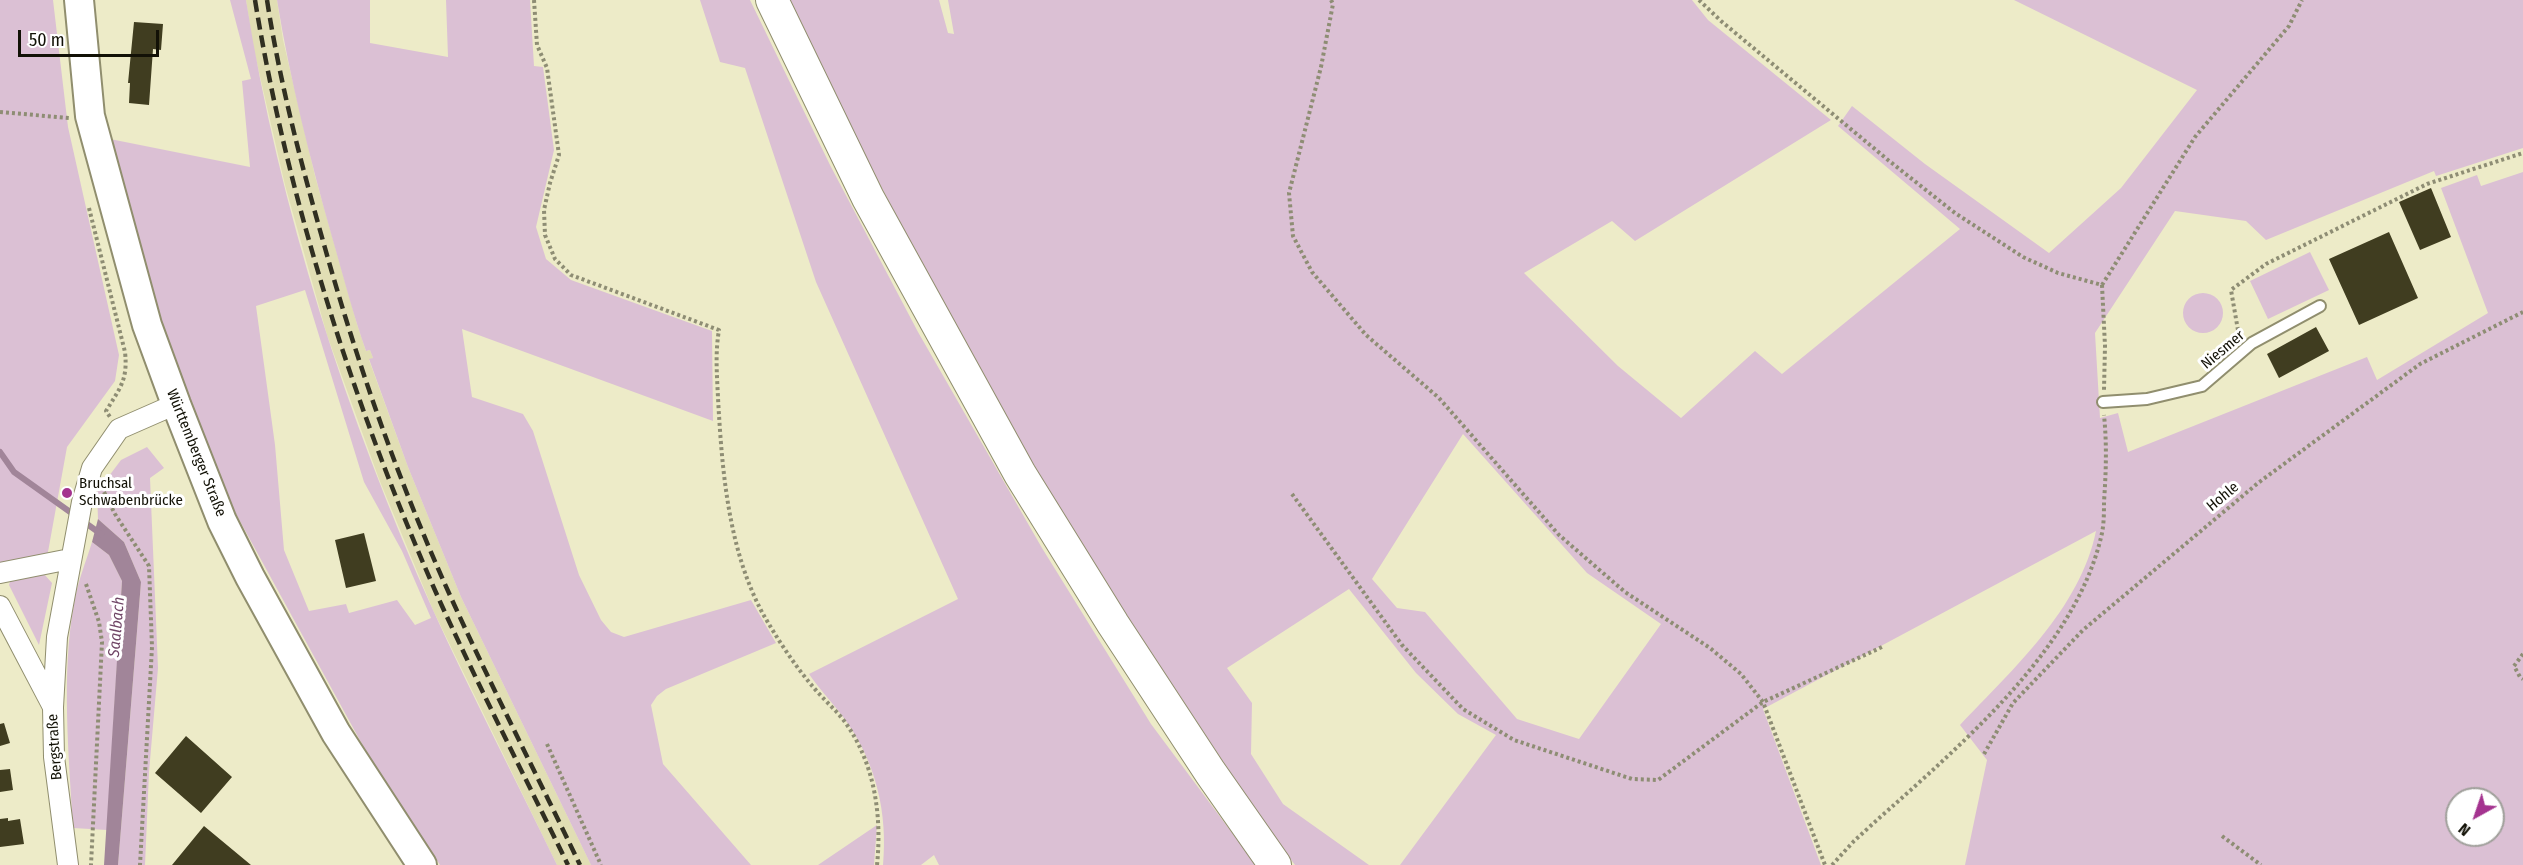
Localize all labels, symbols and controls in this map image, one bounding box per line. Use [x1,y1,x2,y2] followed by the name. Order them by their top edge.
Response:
[21,18,162,56] scale bar
[29,29,65,51] text: 50 m
[2198,327,2248,373] street label: Niesmer
[162,387,230,519] street label: Württemberger Straße
[79,475,183,510] place label: Bruchsal Schwabenbrücke
[2203,478,2243,516] street label: Hohle
[60,486,74,500] marker: Bruchsal Schwabenbrücke
[105,596,129,658] water label: Saalbach
[44,713,66,781] street label: Bergstraße
[2445,787,2505,847] north arrow
[2455,819,2474,840] text: N

